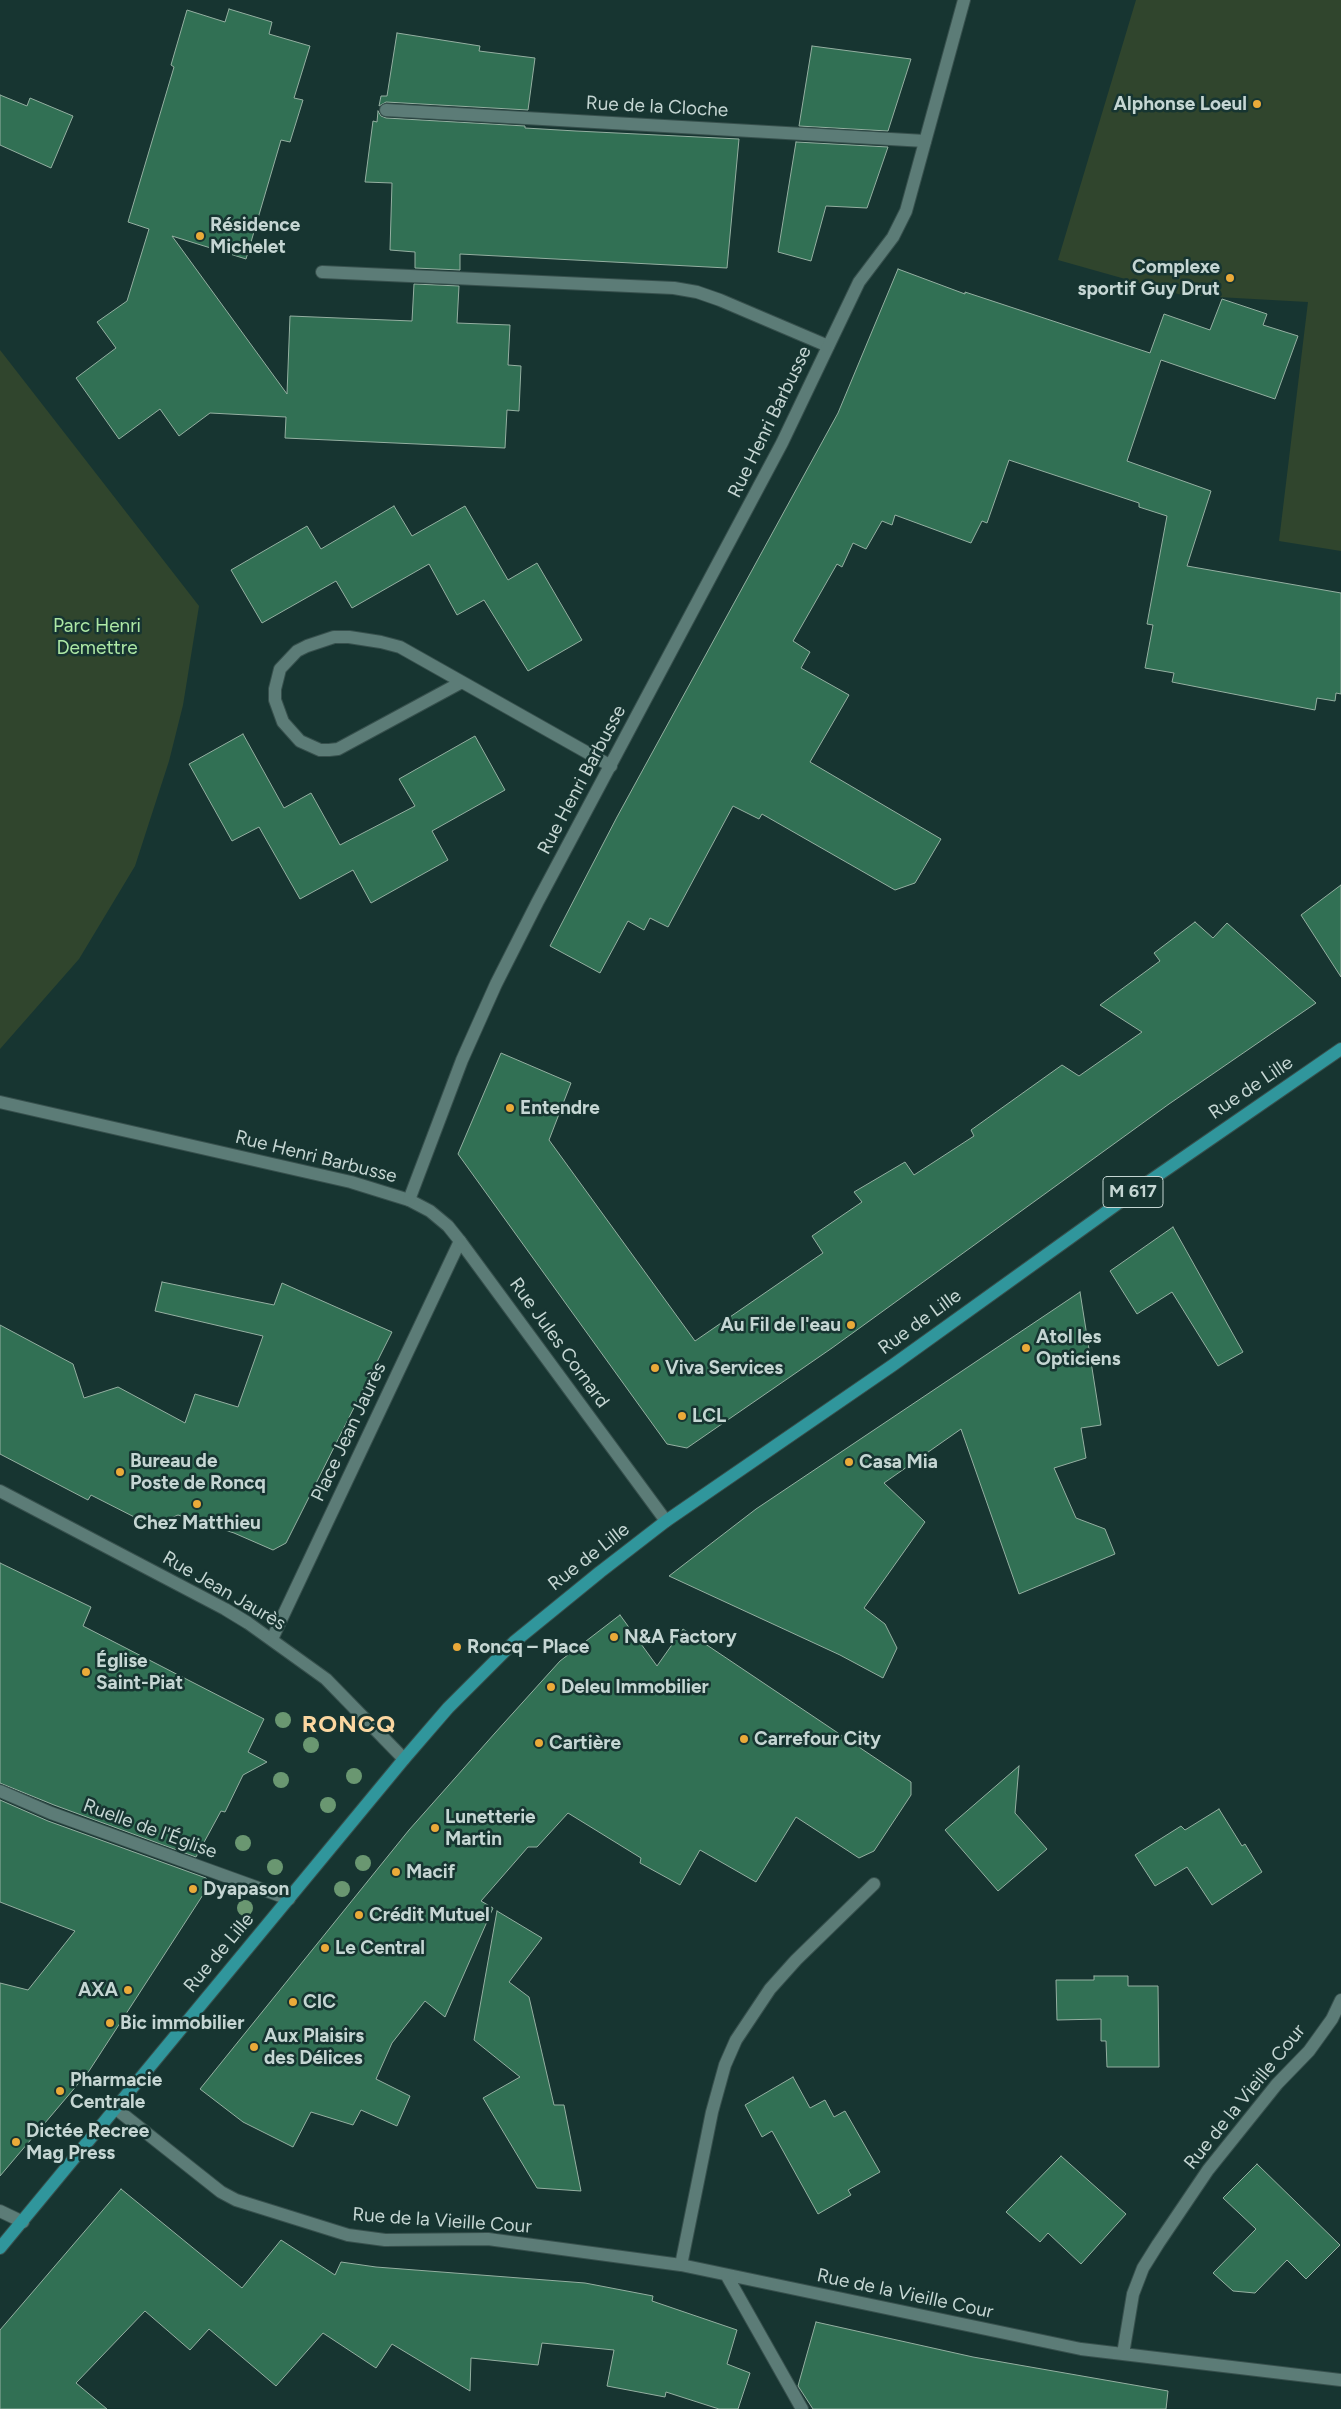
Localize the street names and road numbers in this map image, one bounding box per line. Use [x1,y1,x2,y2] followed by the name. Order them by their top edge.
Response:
[585,92,729,122] street label: Rue de la Cloche
[723,342,817,502] street label: Rue Henri Barbusse
[533,701,631,859] street label: Rue Henri Barbusse
[1205,1051,1297,1125] street label: Rue de Lille
[233,1126,399,1188] street label: Rue Henri Barbusse
[1103,1176,1163,1208] road number: M 617
[504,1274,614,1412] street label: Rue Jules Cornard
[874,1284,966,1360] street label: Rue de Lille
[307,1359,391,1505] street label: Place Jean Jaurès
[544,1518,634,1596] street label: Rue de Lille
[158,1547,290,1635] street label: Rue Jean Jaurès
[80,1794,220,1864] street label: Ruelle de l'Église
[179,1909,259,1997] street label: Rue de Lille
[1180,2020,1310,2174] street label: Rue de la Vieille Cour
[351,2203,533,2239] street label: Rue de la Vieille Cour
[815,2264,995,2324] street label: Rue de la Vieille Cour

